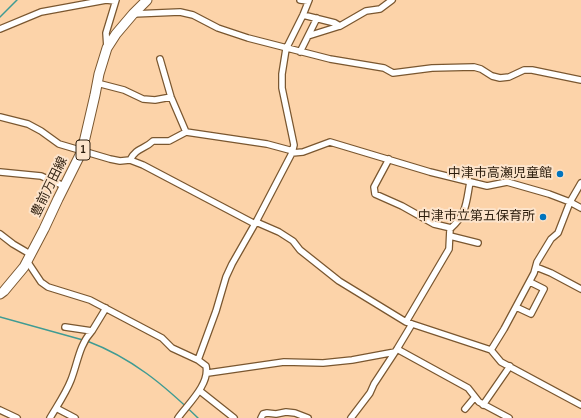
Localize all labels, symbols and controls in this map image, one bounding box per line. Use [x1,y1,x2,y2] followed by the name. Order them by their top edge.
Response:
[76,140,90,160] road number: 1
[29,154,71,220] street label: 豊前万田線
[448,166,552,182] place label: 中津市高瀬児童館
[555,169,565,179] marker: 中津市高瀬児童館
[418,209,535,225] place label: 中津市立第五保育所
[538,212,548,222] marker: 中津市立第五保育所

